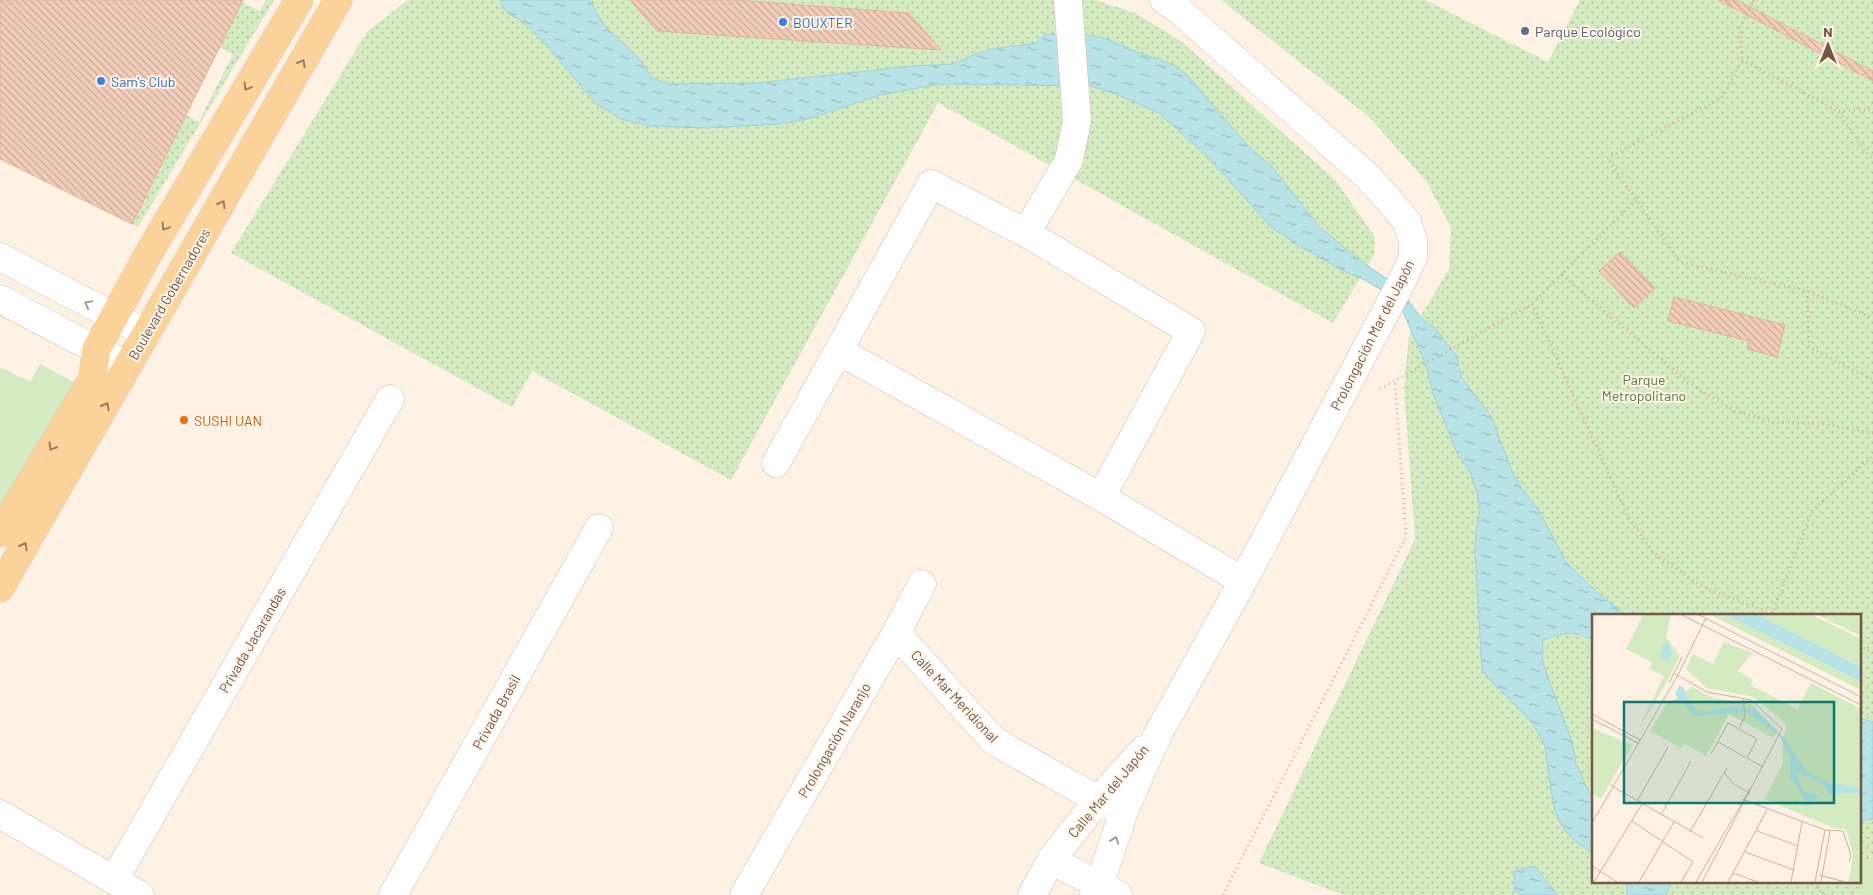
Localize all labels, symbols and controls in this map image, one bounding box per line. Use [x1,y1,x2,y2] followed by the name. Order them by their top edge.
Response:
[793,14,853,31] place label: BOUXTER
[777,16,789,28] marker: BOUXTER
[1803,20,1853,70] north arrow
[1535,23,1641,40] place label: Parque Ecológico
[1823,23,1833,40] text: N
[1519,25,1531,37] marker: Parque Ecológico
[295,59,305,68] one-way arrow
[111,73,175,90] place label: Sam's Club
[95,75,107,87] marker: Sam's Club
[244,82,254,91] one-way arrow
[215,200,225,209] one-way arrow
[161,221,171,230] one-way arrow
[124,225,214,363] street label: Boulevard Gobernadores
[1327,257,1417,413] street label: Prolongación Mar del Japón
[85,300,94,310] one-way arrow
[1602,371,1686,404] park label: Parque Metropolitano
[100,402,110,411] one-way arrow
[194,412,262,429] place label: SUSHI UAN
[178,414,190,426] marker: SUSHI UAN
[48,442,58,451] one-way arrow
[18,543,28,552] one-way arrow
[215,584,289,696] street label: Privada Jacarandas
[1592,614,1860,882] inset map
[908,646,1002,746] street label: Calle Mar Meridional
[469,672,523,752] street label: Privada Brasil
[794,679,874,801] street label: Prolongación Naranjo
[1064,741,1152,841] street label: Calle Mar del Japón
[1109,836,1119,845] one-way arrow

